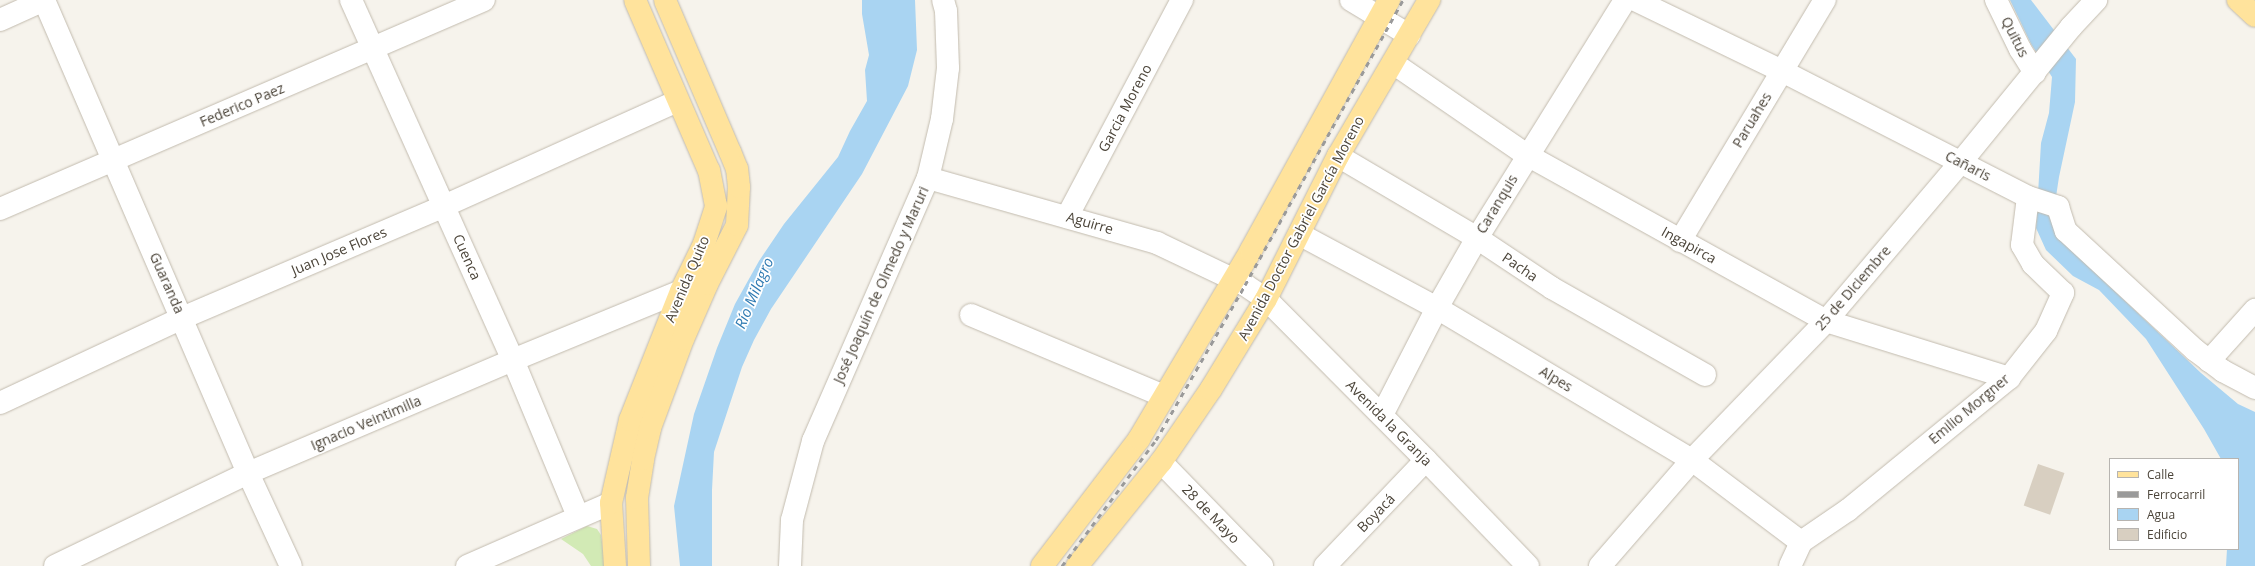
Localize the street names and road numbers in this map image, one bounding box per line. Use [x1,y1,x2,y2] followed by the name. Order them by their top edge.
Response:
[1998,14,2032,60] street label: Quitus
[1095,61,1155,155] street label: Garcia Moreno
[197,80,287,130] street label: Federico Paez
[1729,89,1775,151] street label: Paruahes
[1235,113,1367,343] street label: Avenida Doctor Gabriel García Moreno
[1942,147,1994,185] street label: Cañaris
[1473,171,1521,237] street label: Caranquis
[830,184,932,386] street label: José Joaquín de Olmedo y Maruri
[1065,208,1115,238] street label: Aguirre
[289,223,389,279] street label: Juan Jose Flores
[1659,223,1719,267] street label: Ingapirca
[449,232,485,282] street label: Cuenca
[661,233,713,325] street label: Avenida Quito
[1812,242,1894,334] street label: 25 de Diciembre
[1499,249,1541,285] street label: Pacha
[146,250,188,316] street label: Guaranda
[1536,363,1576,395] street label: Alpes
[1925,370,2013,448] street label: Emilio Morgner
[1343,377,1435,469] street label: Avenida la Granja
[308,392,424,454] street label: Ignacio Veintimilla
[1179,481,1243,547] street label: 28 de Mayo
[1354,490,1398,536] street label: Boyacá

